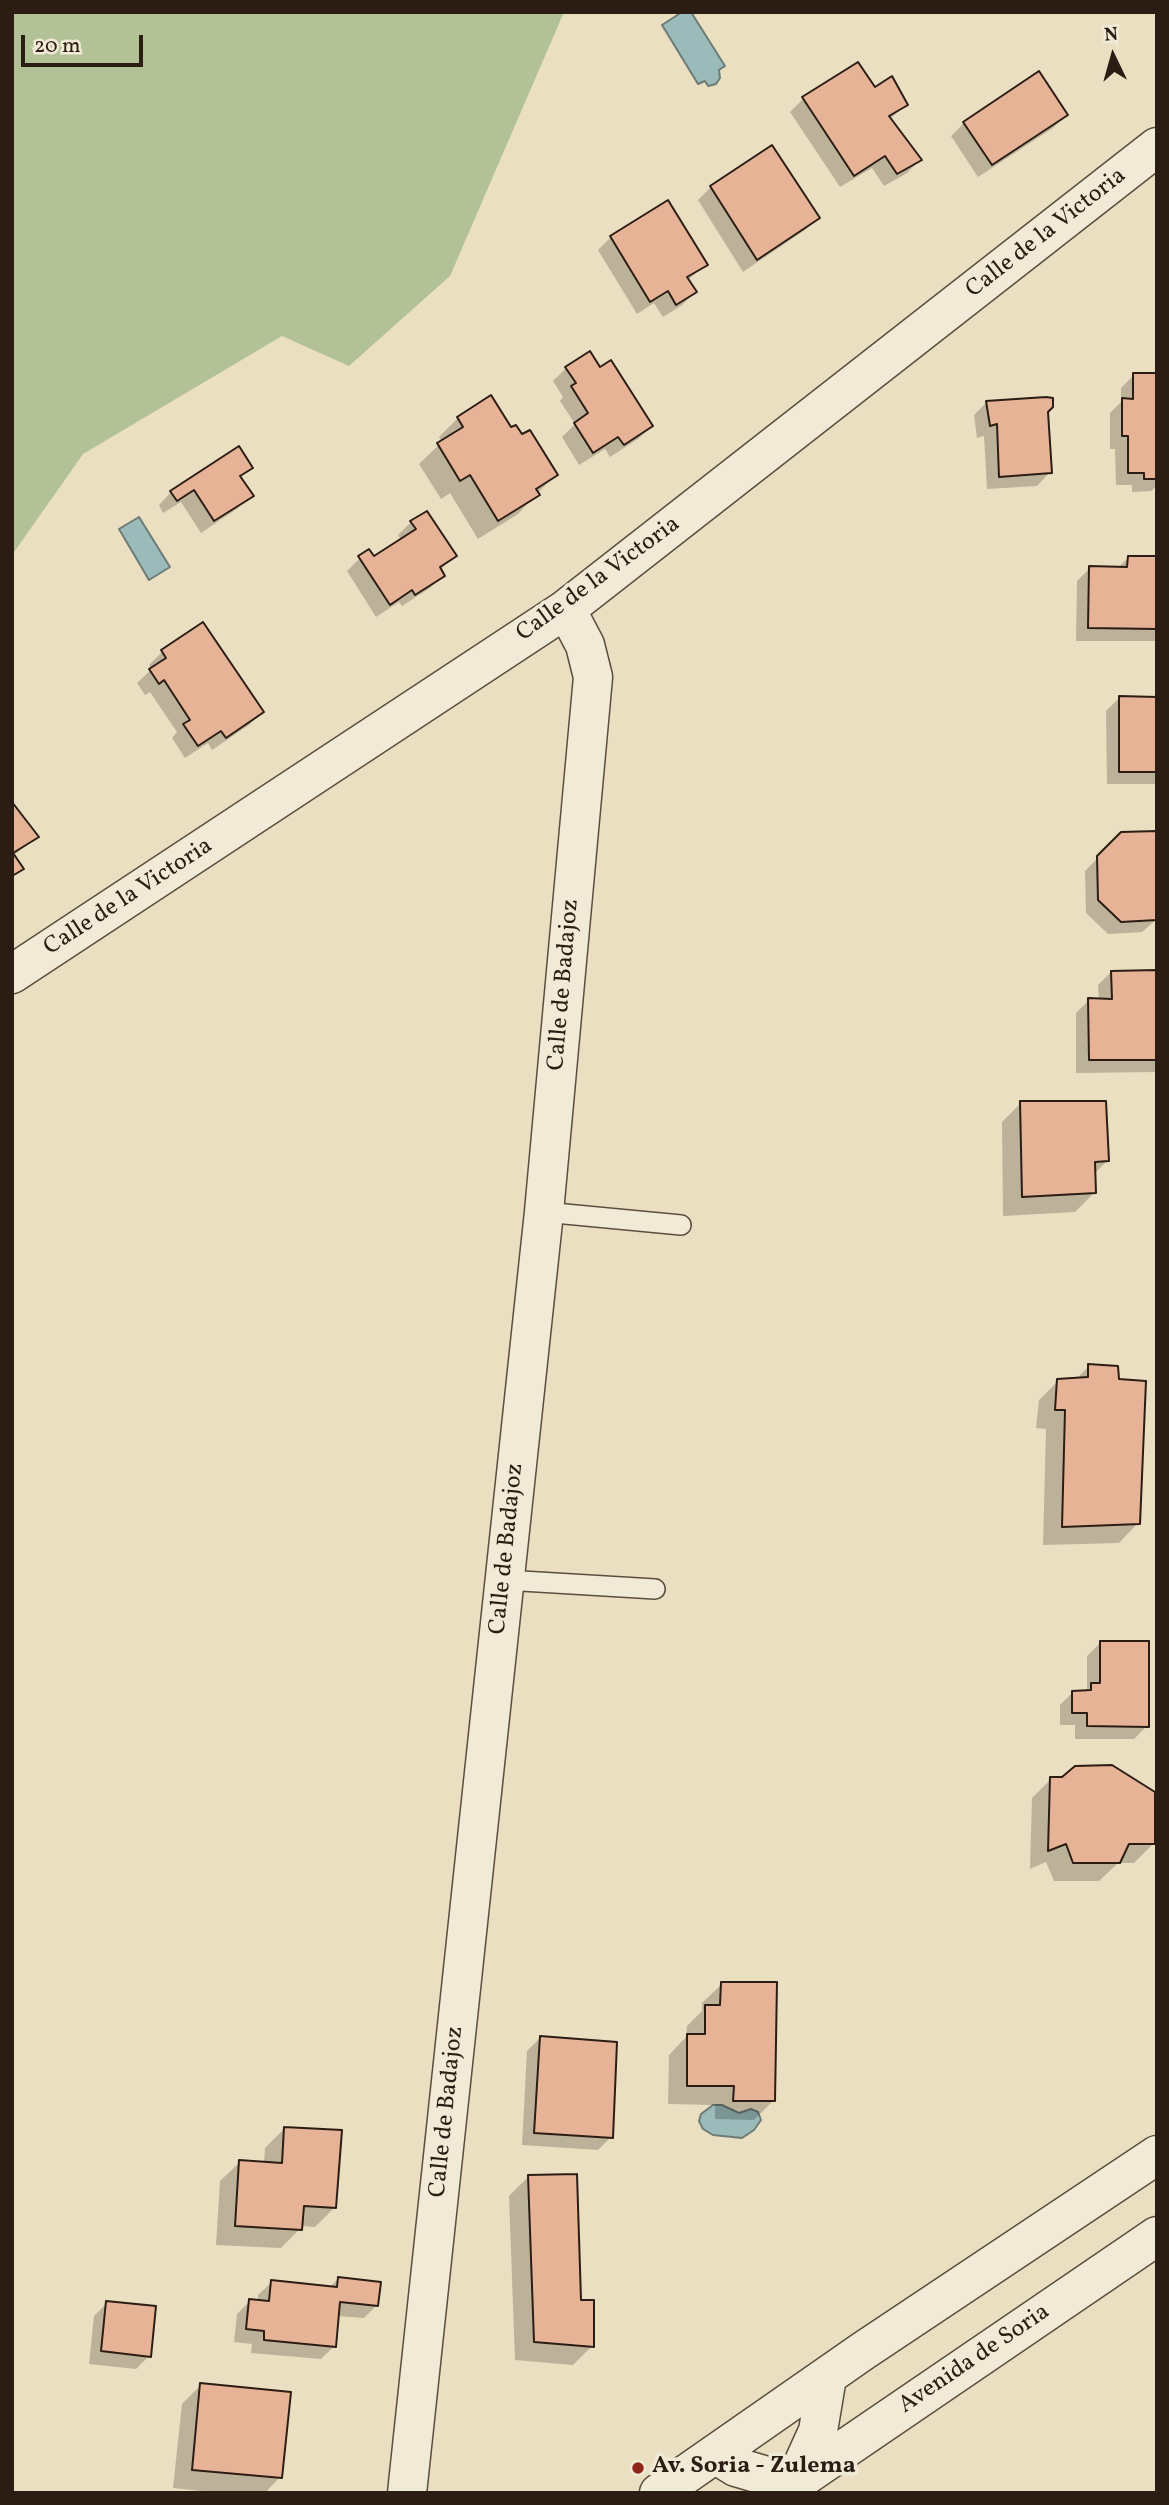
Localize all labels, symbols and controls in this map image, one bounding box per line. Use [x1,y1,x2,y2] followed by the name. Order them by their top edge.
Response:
[24,21,147,65] scale bar
[1078,21,1148,91] north arrow
[1103,22,1119,49] text: N
[34,32,80,61] text: 20 m
[961,163,1133,305] street label: Calle de la Victoria
[512,511,686,649] street label: Calle de la Victoria
[39,833,219,963] street label: Calle de la Victoria
[543,898,587,1072] street label: Calle de Badajoz
[485,1462,531,1636] street label: Calle de Badajoz
[425,2025,471,2199] street label: Calle de Badajoz
[894,2299,1056,2421] street label: Avenida de Soria
[652,2454,856,2482] place label: Av. Soria - Zulema
[630,2460,646,2476] marker: Av. Soria - Zulema

